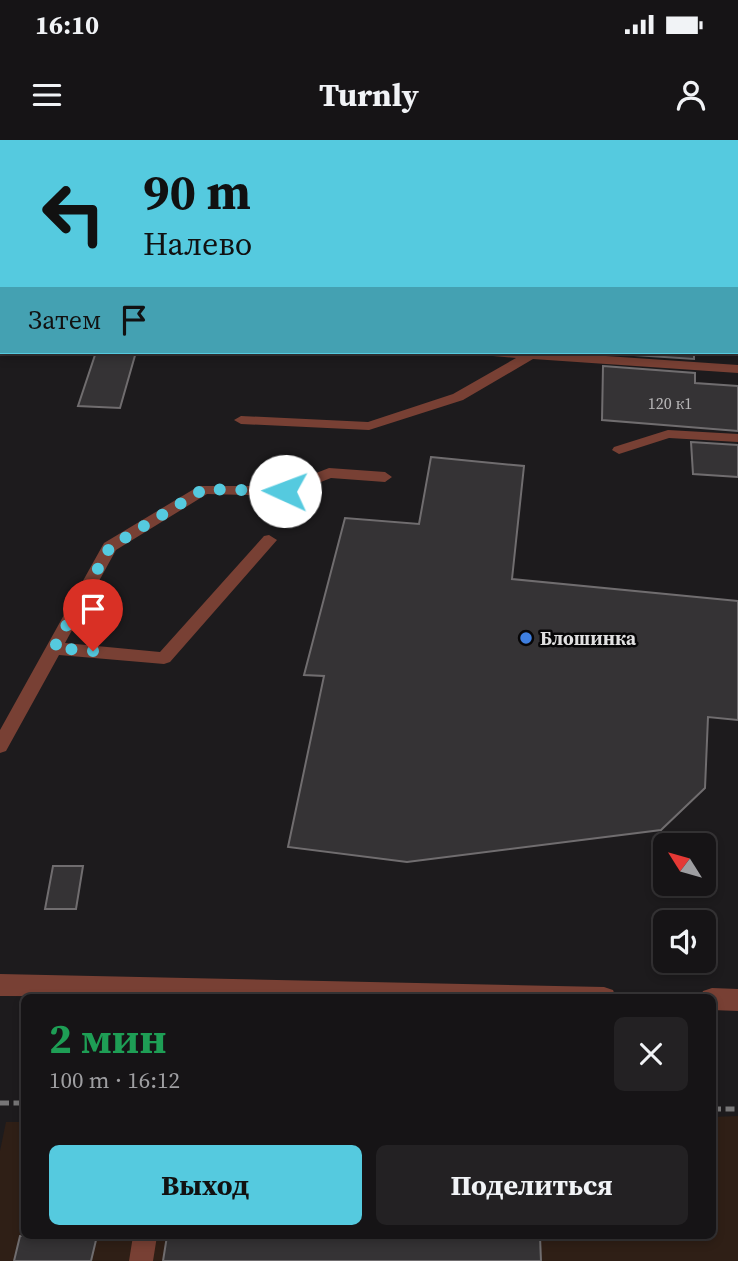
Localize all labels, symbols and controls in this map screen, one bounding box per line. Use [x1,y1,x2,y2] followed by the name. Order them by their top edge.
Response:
[35,7,99,43] text: 16:10
[319,73,419,117] text: Turnly
[28,76,66,114] icon: menu
[672,76,710,114] icon: person
[143,158,251,225] text: 90 m
[28,168,119,259] icon: left
[143,222,252,266] text: Налево
[115,301,153,339] icon: arrive
[28,302,101,338] text: Затем
[648,392,692,414] house number: 120 к1
[248,454,322,528] position arrow
[63,579,123,651] pin
[74,590,112,628] icon: arrive
[540,625,637,651] place label: Блошинка
[518,630,534,646] marker: Блошинка
[653,833,716,896] north arrow
[653,833,716,973] map controls
[653,910,716,973] button: sound
[49,1009,166,1067] text: 2 мин
[614,1017,688,1091] button: close
[49,1064,180,1096] text: 100 m · 16:12
[49,1145,362,1225] button: Выход
[376,1145,688,1225] button: Поделиться

